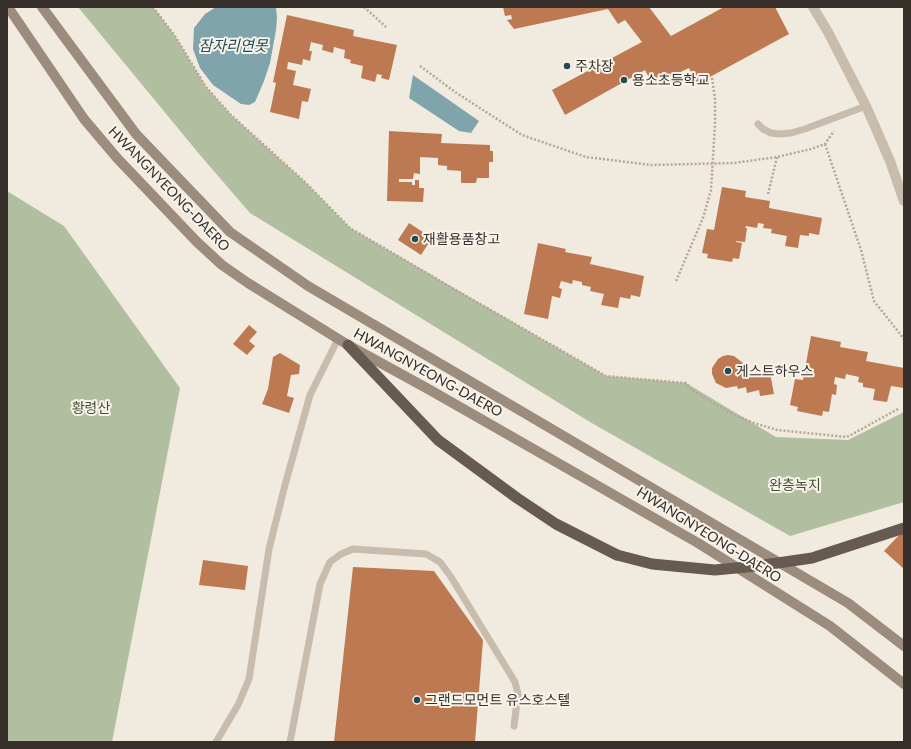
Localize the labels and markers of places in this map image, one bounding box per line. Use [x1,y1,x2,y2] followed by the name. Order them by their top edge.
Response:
[575,58,614,74] place label: 주차장
[562,61,572,71] marker: 주차장
[632,72,709,88] place label: 용소초등학교
[619,75,629,85] marker: 용소초등학교
[423,231,500,247] place label: 재활용품창고
[410,234,420,244] marker: 재활용품창고
[736,363,813,379] place label: 게스트하우스
[723,366,733,376] marker: 게스트하우스
[425,692,570,708] place label: 그랜드모먼트 유스호스텔
[412,695,422,705] marker: 그랜드모먼트 유스호스텔

